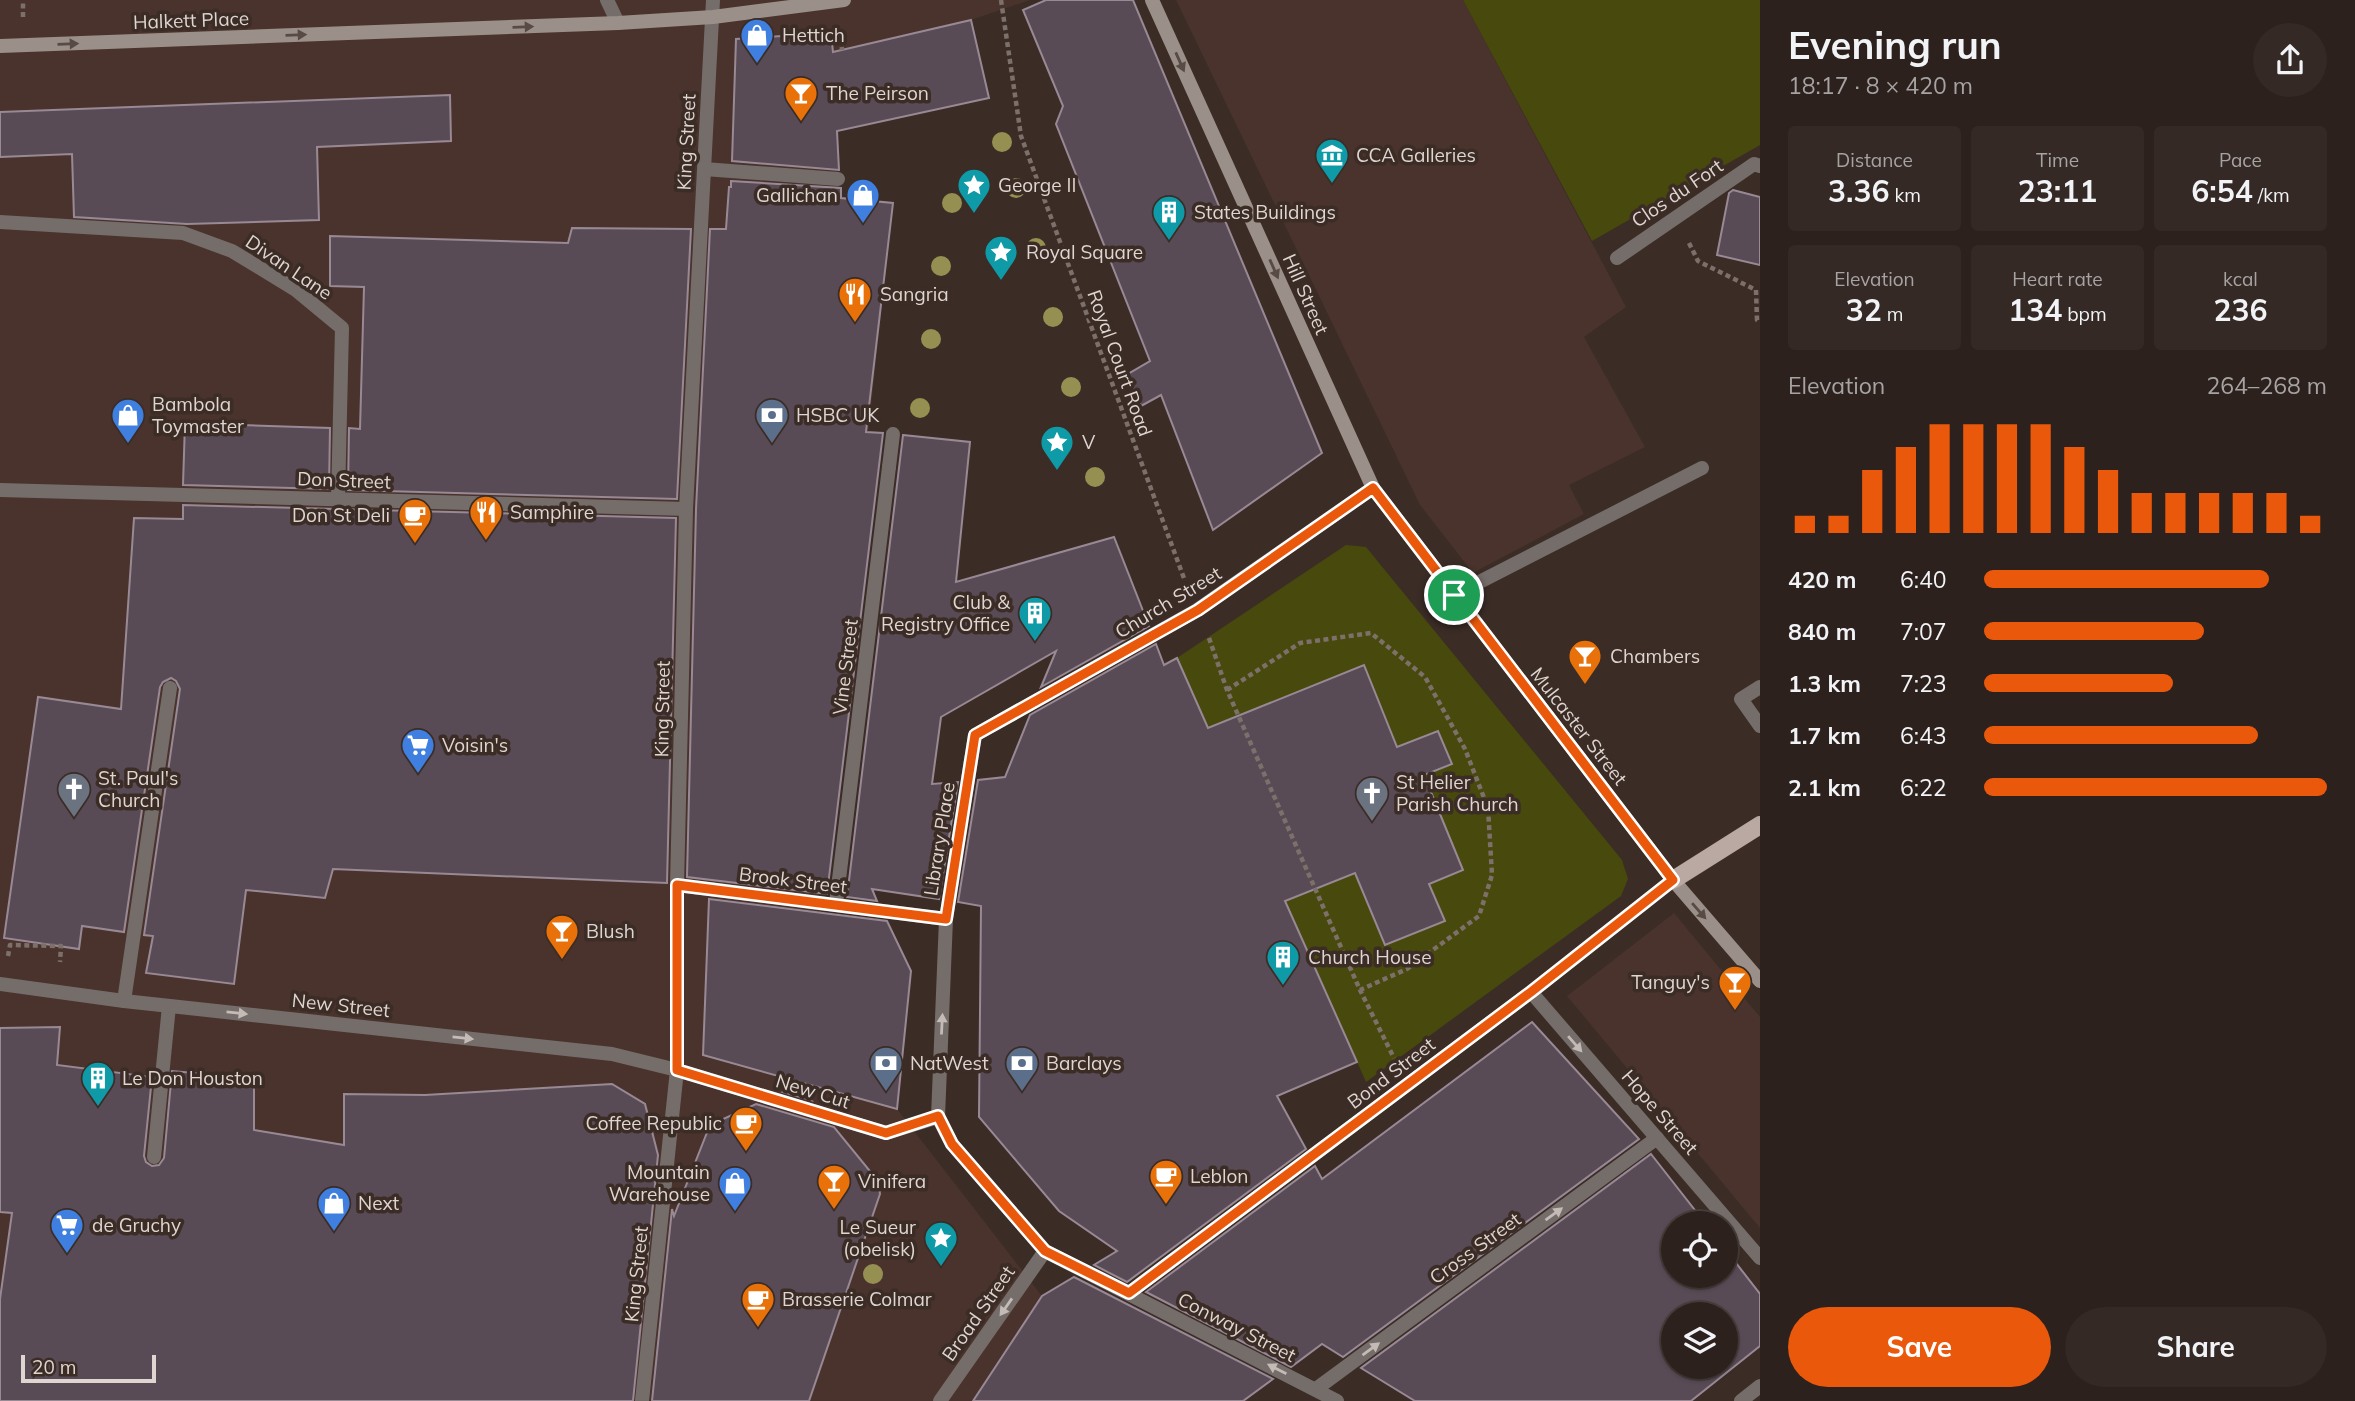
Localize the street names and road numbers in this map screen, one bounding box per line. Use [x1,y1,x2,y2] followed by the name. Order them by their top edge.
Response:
[133,6,249,34] street label: Halkett Place
[671,93,701,191] street label: King Street
[1627,153,1728,232] street label: Clos du Fort
[241,229,337,305] street label: Divan Lane
[1278,250,1335,338] street label: Hill Street
[1082,286,1158,440] street label: Royal Court Road
[297,466,392,494] street label: Don Street
[1110,561,1226,643] street label: Church Street
[827,617,863,716] street label: Vine Street
[649,660,675,758] street label: King Street
[1525,662,1633,790] street label: Mulcaster Street
[918,780,960,898] street label: Library Place
[738,861,849,899] street label: Brook Street
[291,988,392,1022] street label: New Street
[1342,1032,1440,1114] street label: Bond Street
[1617,1065,1704,1160] street label: Hope Street
[773,1068,853,1114] street label: New Cut
[1425,1207,1526,1289] street label: Cross Street
[619,1224,653,1323] street label: King Street
[936,1260,1020,1365] street label: Broad Street
[1174,1287,1300,1367] street label: Conway Street

